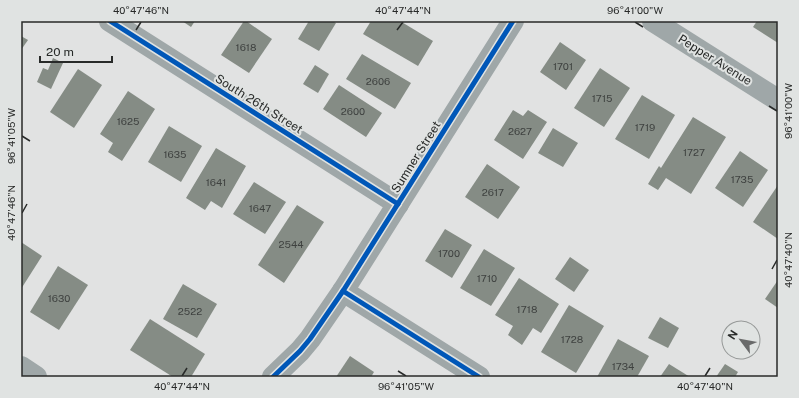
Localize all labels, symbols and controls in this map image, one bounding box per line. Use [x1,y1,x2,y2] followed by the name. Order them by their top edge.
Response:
[113,4,169,16] text: 40°47'46"N
[375,4,431,16] text: 40°47'44"N
[607,4,663,16] text: 96°41'00"W
[676,32,755,88] street label: Pepper Avenue
[40,38,112,64] scale bar
[236,41,256,53] house number: 1618
[46,45,74,59] text: 20 m
[553,60,573,72] house number: 1701
[213,71,306,137] street label: South 26th Street
[366,75,390,87] house number: 2606
[782,83,794,139] text: 96°41'00"W
[592,92,612,104] house number: 1715
[341,105,365,117] house number: 2600
[5,107,17,164] text: 96°41'05"W
[117,115,139,127] house number: 1625
[388,118,444,195] street label: Sumner Street
[635,121,655,133] house number: 1719
[508,125,532,137] house number: 2627
[683,146,705,158] house number: 1727
[164,148,186,160] house number: 1635
[731,173,753,185] house number: 1735
[206,176,226,188] house number: 1641
[5,185,17,241] text: 40°47'46"N
[482,186,504,198] house number: 2617
[249,202,271,214] house number: 1647
[782,232,794,288] text: 40°47'40"N
[279,238,303,250] house number: 2544
[438,247,460,259] house number: 1700
[477,272,497,284] house number: 1710
[48,292,70,304] house number: 1630
[517,303,537,315] house number: 1718
[178,305,202,317] house number: 2522
[721,320,761,360] north arrow
[725,328,740,342] text: N
[561,333,583,345] house number: 1728
[612,360,634,372] house number: 1734
[154,380,210,392] text: 40°47'44"N
[378,380,435,392] text: 96°41'05"W
[677,380,733,392] text: 40°47'40"N

